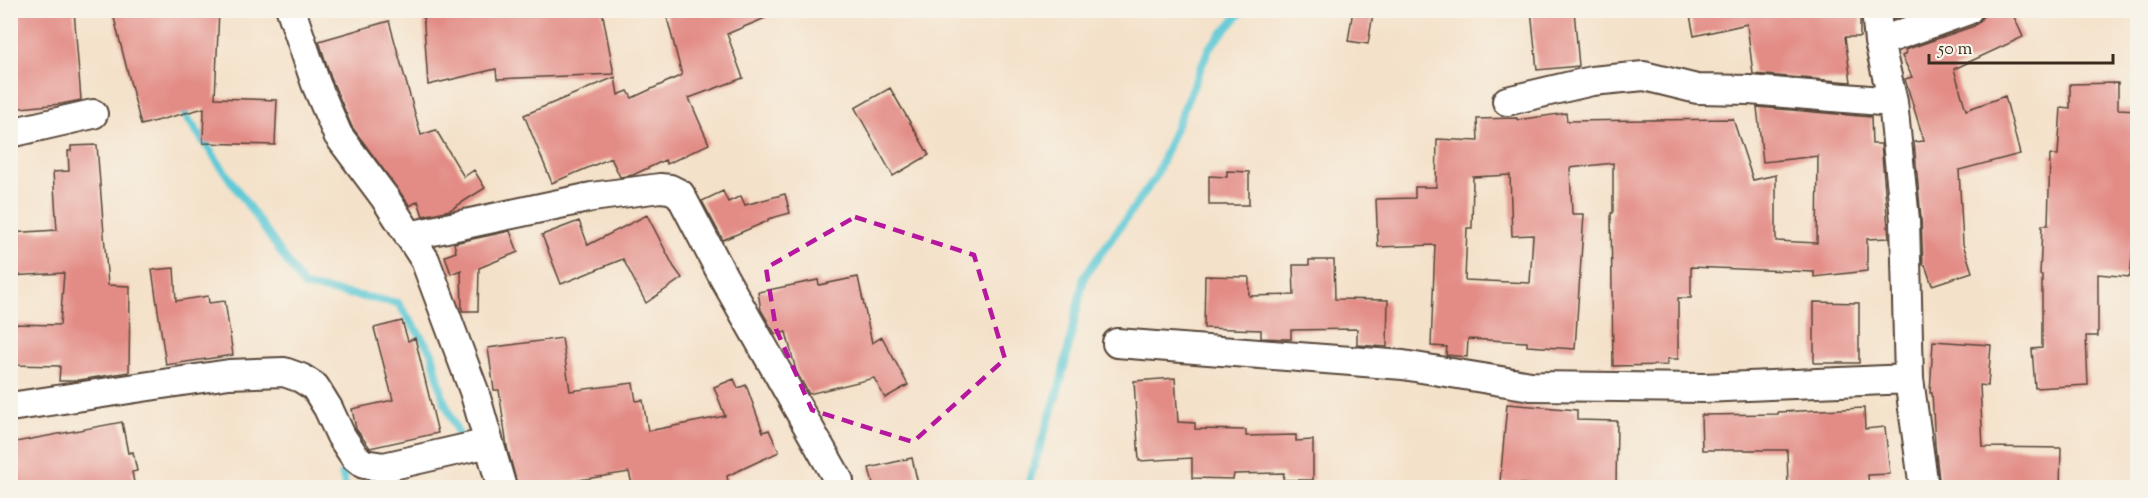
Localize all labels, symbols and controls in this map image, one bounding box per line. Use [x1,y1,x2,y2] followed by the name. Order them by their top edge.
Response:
[1929,27,2114,65] scale bar
[1937,37,1973,63] text: 50 m

